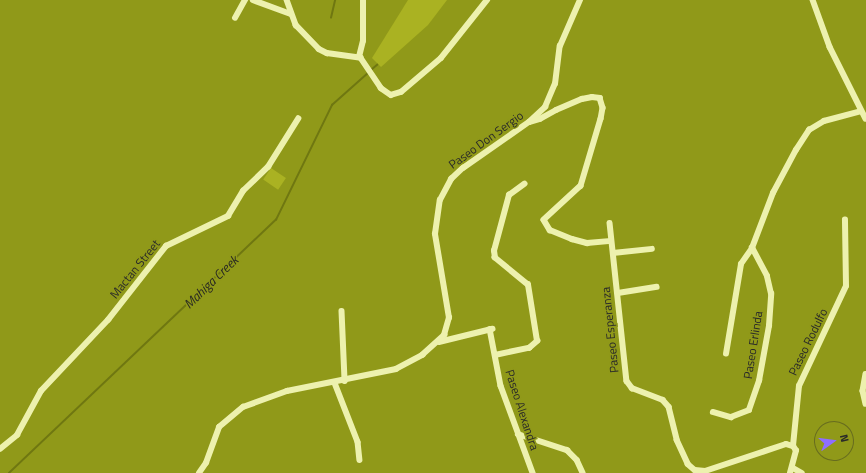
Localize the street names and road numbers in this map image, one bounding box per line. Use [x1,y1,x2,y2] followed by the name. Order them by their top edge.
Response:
[446,108,526,172] street label: Paseo Don Sergio
[107,237,163,301] street label: Mactan Street
[598,286,622,374] street label: Paseo Esperanza
[786,306,830,378] street label: Paseo Rodulfo
[741,310,765,380] street label: Paseo Erlinda
[502,368,542,452] street label: Paseo Alexandra

